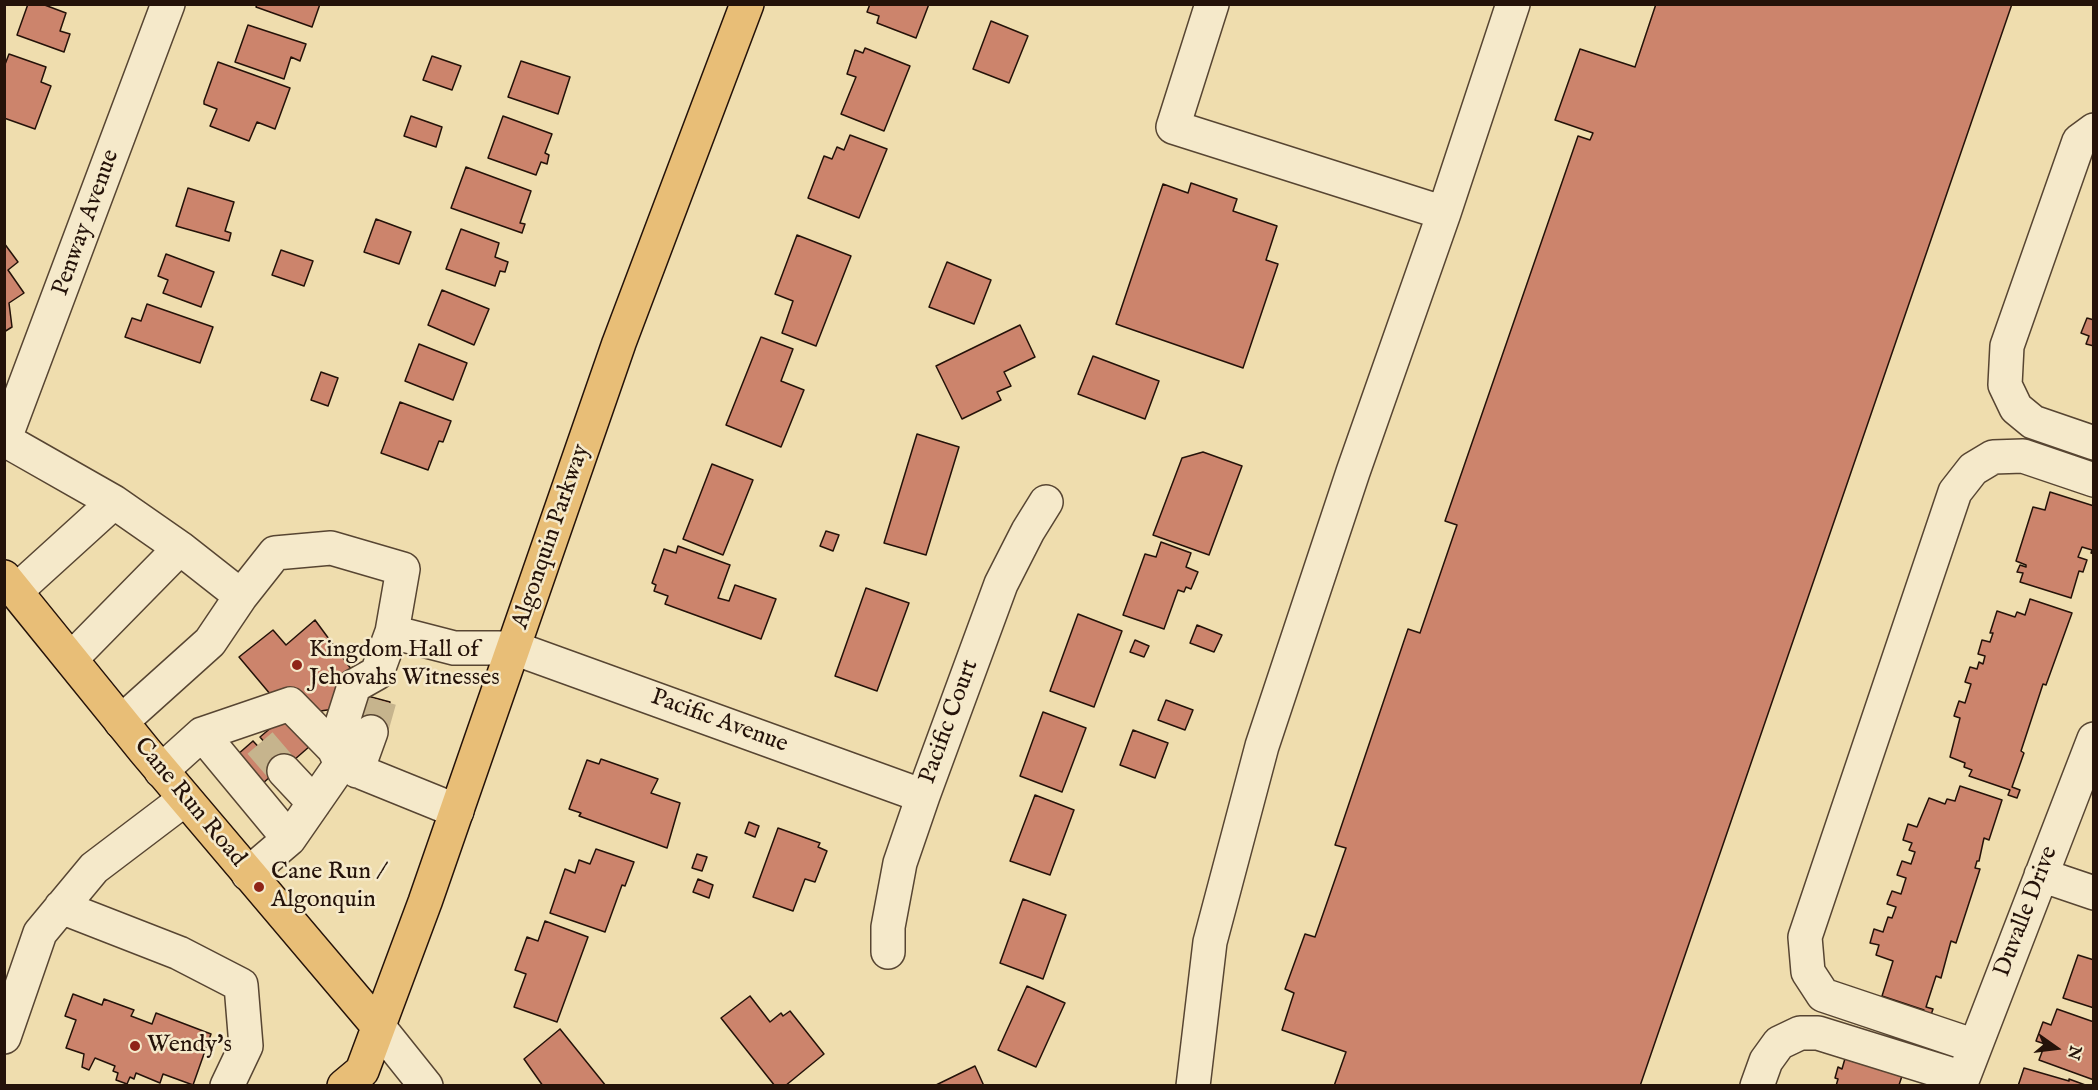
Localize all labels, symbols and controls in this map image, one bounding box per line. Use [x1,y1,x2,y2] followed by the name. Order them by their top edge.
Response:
[47,146,127,300] street label: Penway Avenue
[507,441,597,633] street label: Algonquin Parkway
[309,637,500,693] place label: Kingdom Hall of Jehovahs Witnesses
[914,656,986,788] street label: Pacific Court
[290,658,304,672] marker: Kingdom Hall of Jehovahs Witnesses
[647,684,791,760] street label: Pacific Avenue
[127,733,251,873] street label: Cane Run Road
[1989,842,2065,982] street label: Duvalle Drive
[271,859,384,915] place label: Cane Run / Algonquin
[252,880,266,894] marker: Cane Run / Algonquin
[2026,1018,2086,1078] north arrow
[147,1032,232,1060] place label: Wendy's
[128,1039,142,1053] marker: Wendy's
[2062,1043,2085,1061] text: N

